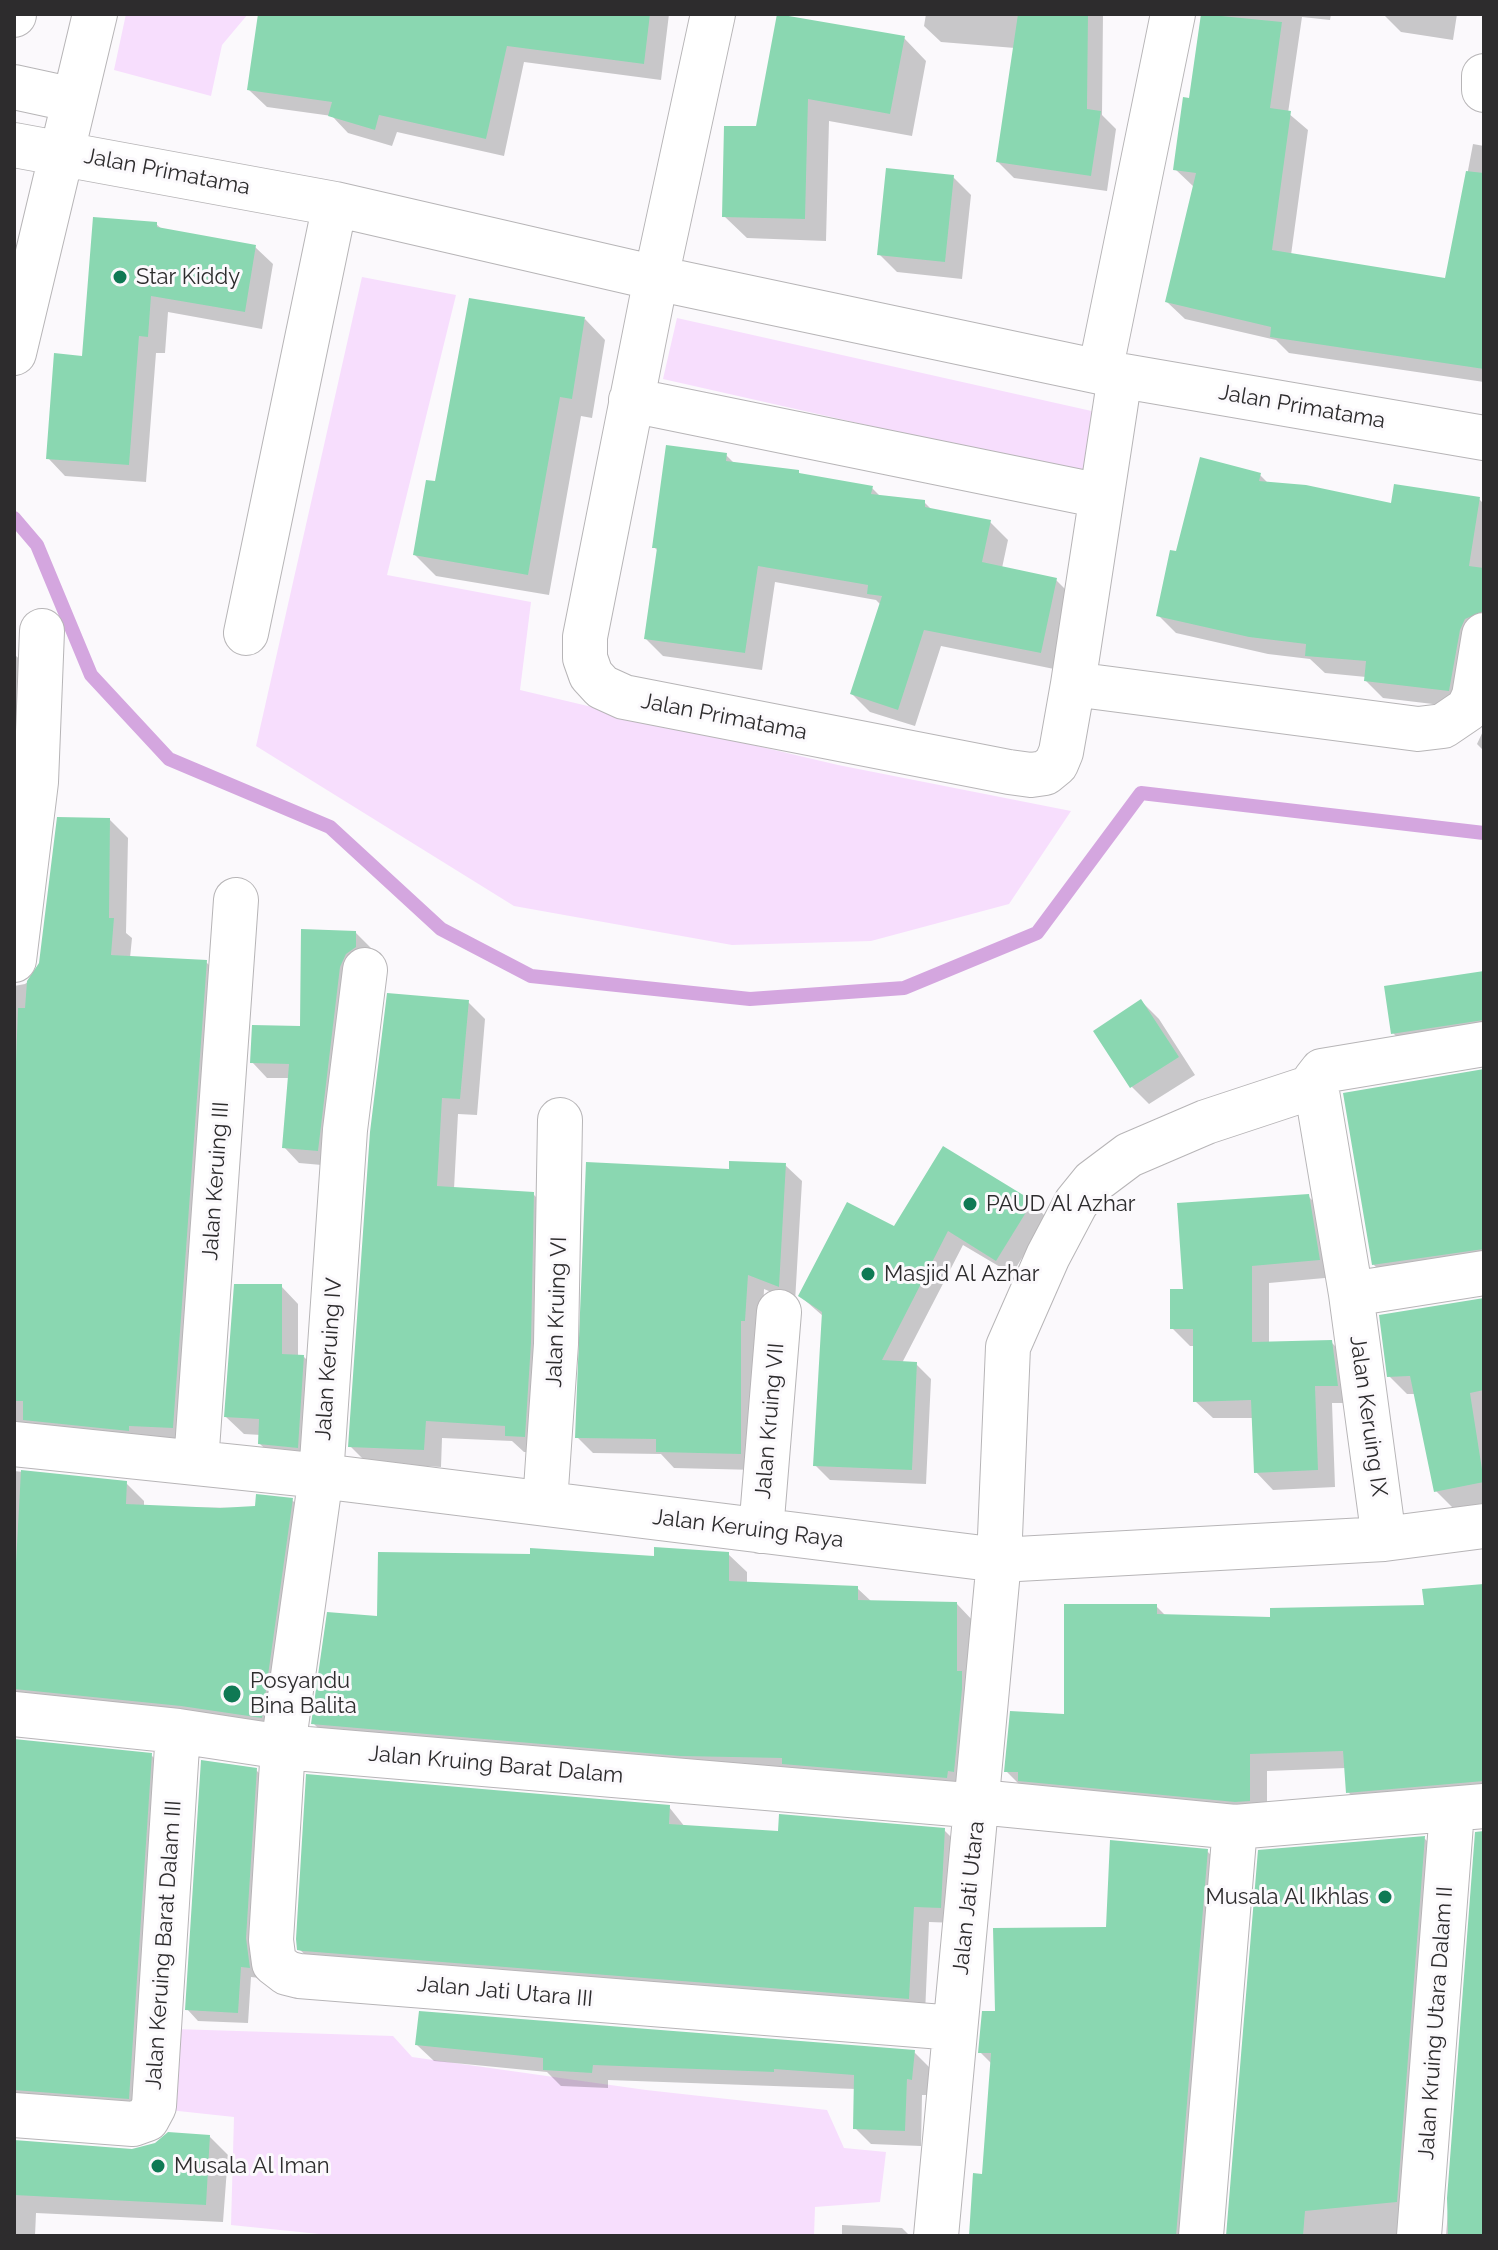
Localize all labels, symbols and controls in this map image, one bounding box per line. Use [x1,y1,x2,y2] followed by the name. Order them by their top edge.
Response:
[82,143,252,201] street label: Jalan Primatama
[136,264,240,290] place label: Star Kiddy
[111,268,129,286] marker: Star Kiddy
[1217,379,1387,435] street label: Jalan Primatama
[639,688,809,746] street label: Jalan Primatama
[197,1101,235,1261] street label: Jalan Keruing III
[986,1191,1135,1217] place label: PAUD Al Azhar
[961,1195,979,1213] marker: PAUD Al Azhar
[541,1236,573,1388] street label: Jalan Kruing VI
[884,1261,1040,1287] place label: Masjid Al Azhar
[859,1265,877,1283] marker: Masjid Al Azhar
[310,1277,348,1441] street label: Jalan Keruing IV
[1344,1334,1392,1498] street label: Jalan Keruing IX
[750,1342,790,1500] street label: Jalan Kruing VII
[651,1504,845,1554] street label: Jalan Keruing Raya
[250,1668,357,1720] place label: Posyandu Bina Balita
[221,1683,243,1705] marker: Posyandu Bina Balita
[368,1741,624,1789] street label: Jalan Kruing Barat Dalam
[141,1800,187,2090] street label: Jalan Keruing Barat Dalam III
[948,1820,990,1976] street label: Jalan Jati Utara
[1205,1884,1369,1910] place label: Musala Al Ikhlas
[1413,1885,1459,2161] street label: Jalan Kruing Utara Dalam II
[1376,1888,1394,1906] marker: Musala Al Ikhlas
[416,1971,594,2013] street label: Jalan Jati Utara III
[174,2153,330,2179] place label: Musala Al Iman
[149,2157,167,2175] marker: Musala Al Iman

